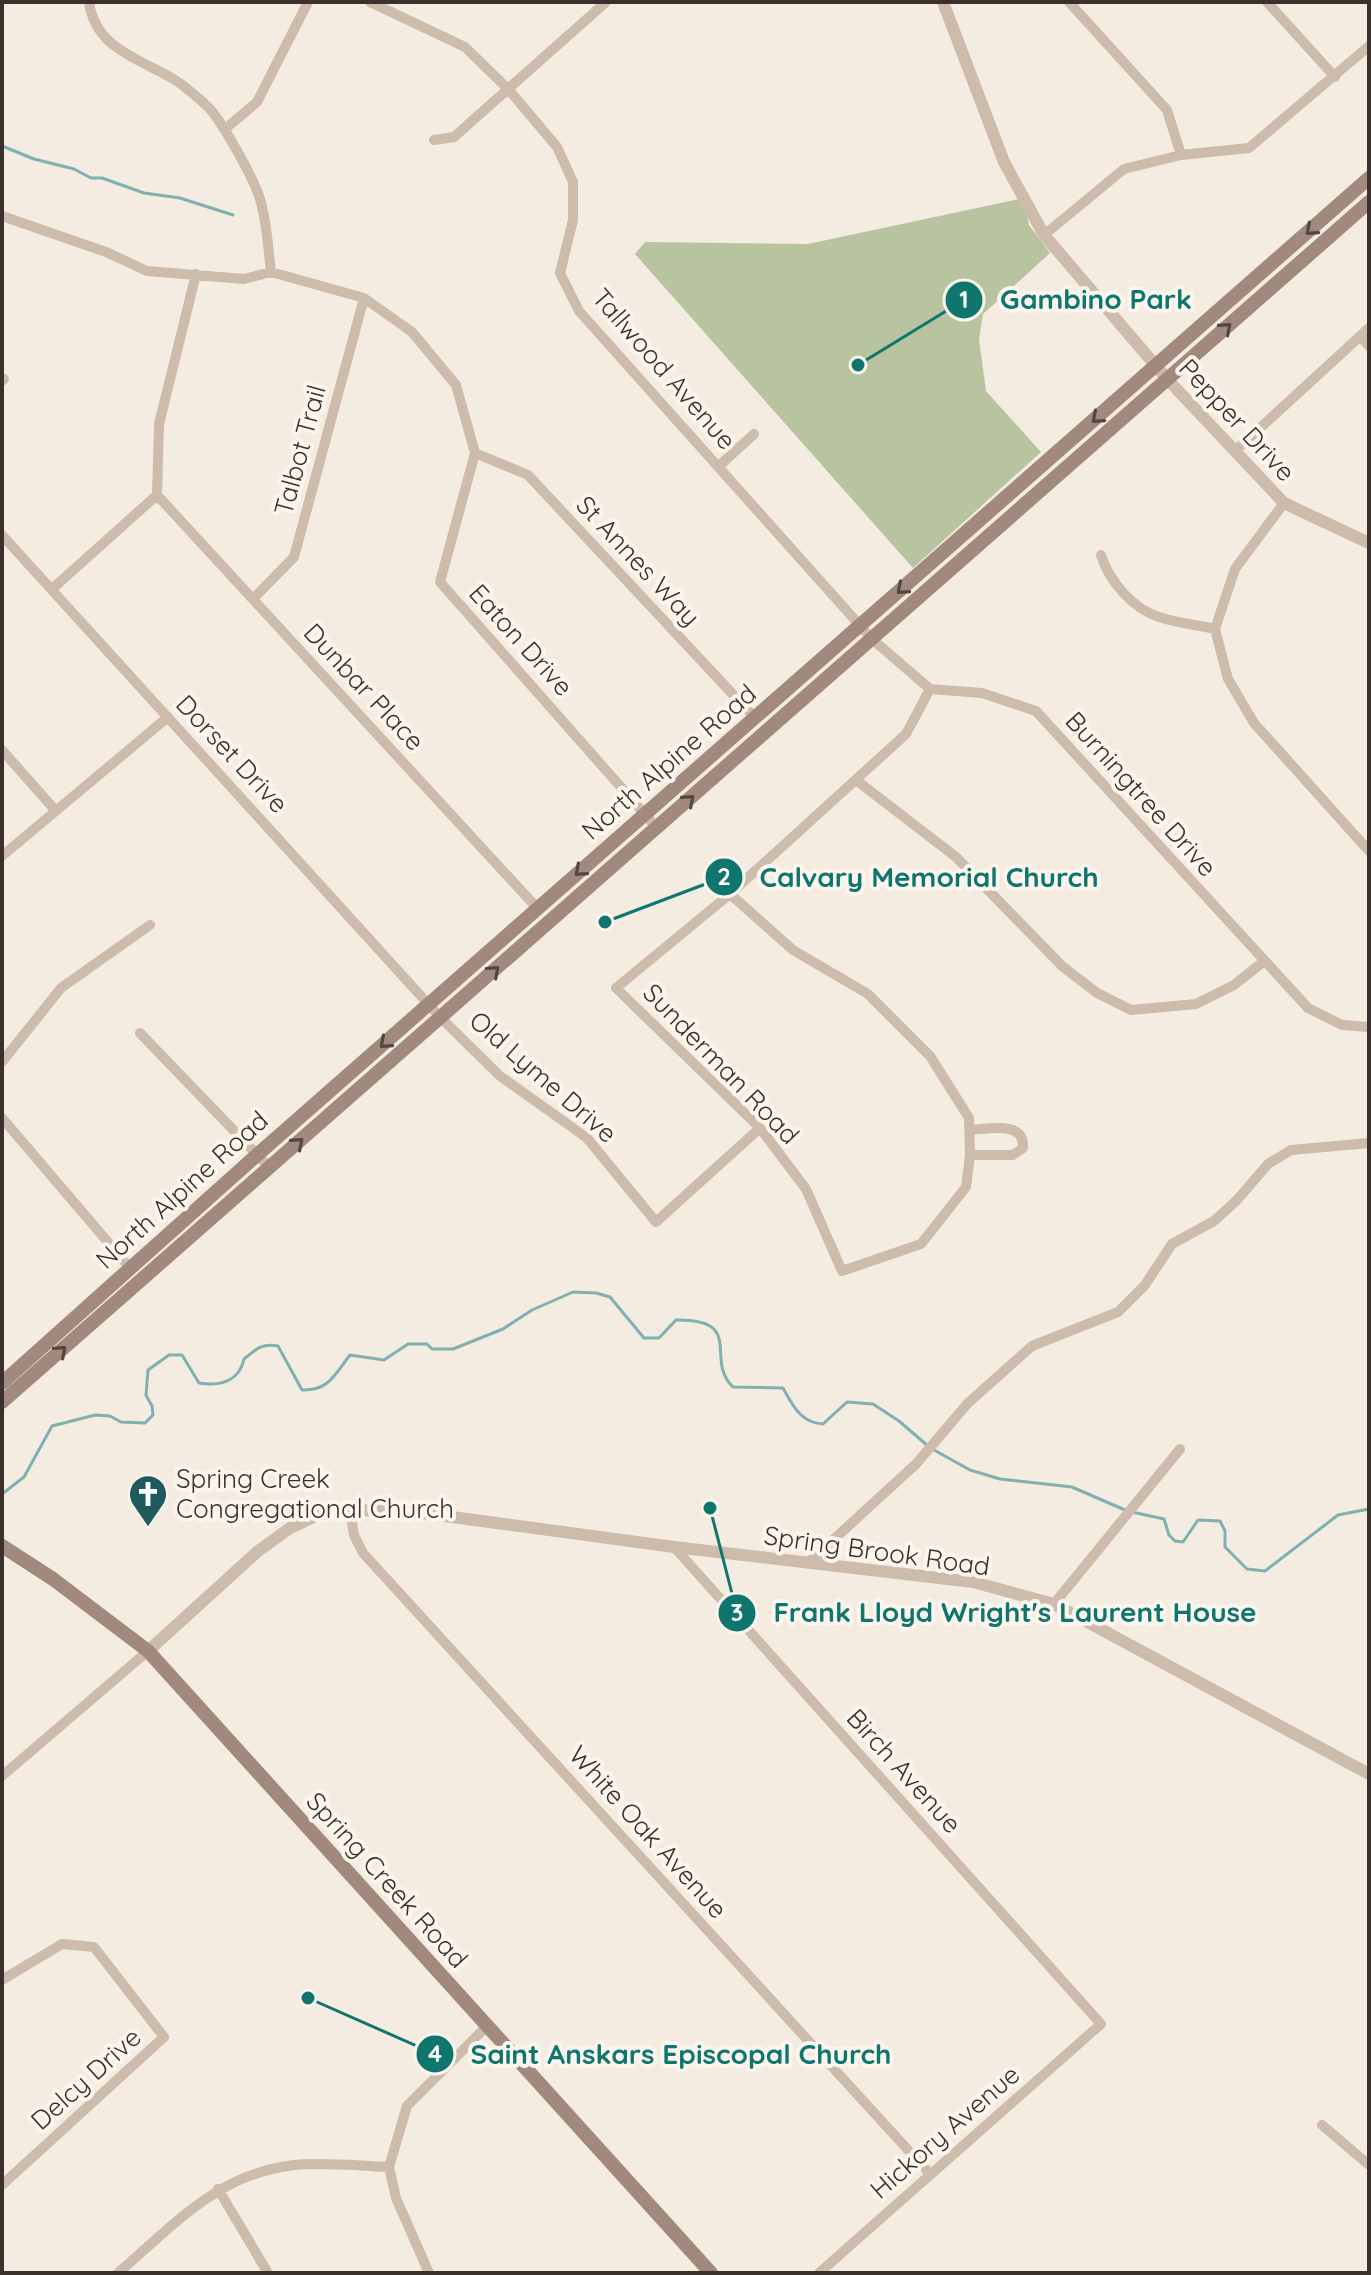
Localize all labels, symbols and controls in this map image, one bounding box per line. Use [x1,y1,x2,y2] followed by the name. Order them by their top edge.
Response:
[1305,220,1320,235] one-way arrow
[944,274,1208,326] callout: Gambino Park
[585,281,743,456] street label: Tallwood Avenue
[1000,281,1192,316] text: Gambino Park
[959,284,969,314] text: 1
[1217,324,1232,338] one-way arrow
[1172,351,1303,488] street label: Pepper Drive
[266,381,333,519] street label: Talbot Trail
[1092,408,1107,422] one-way arrow
[569,488,707,633] street label: St Annes Way
[462,577,580,703] street label: Eaton Drive
[897,580,912,594] one-way arrow
[297,616,432,757] street label: Dunbar Place
[575,677,763,846] street label: North Alpine Road
[169,688,296,820] street label: Dorset Drive
[1059,704,1224,883] street label: Burningtree Drive
[680,795,695,810] one-way arrow
[704,851,1115,903] callout: Calvary Memorial Church
[759,859,1099,894] text: Calvary Memorial Church
[717,861,731,891] text: 2
[575,862,590,876] one-way arrow
[484,967,499,981] one-way arrow
[636,976,807,1151] street label: Sunderman Road
[463,1004,624,1150] street label: Old Lyme Drive
[379,1033,394,1048] one-way arrow
[89,1104,275,1276] street label: North Alpine Road
[289,1138,304,1153] one-way arrow
[52,1347,66,1361] one-way arrow
[176,1462,454,1525] place label: Spring Creek Congregational Church
[127,1473,169,1528] church icon: Spring Creek Congregational Church
[762,1518,992,1583] street label: Spring Brook Road
[717,1587,1272,1639] callout: Frank Lloyd Wright's Laurent House
[773,1594,1257,1629] text: Frank Lloyd Wright's Laurent House
[731,1597,743,1627] text: 3
[840,1702,969,1840] street label: Birch Avenue
[562,1738,735,1925] street label: White Oak Avenue
[300,1785,475,1975] street label: Spring Creek Road
[24,2020,148,2137] street label: Delcy Drive
[415,2028,908,2080] callout: Saint Anskars Episcopal Church
[470,2036,892,2071] text: Saint Anskars Episcopal Church
[428,2038,442,2068] text: 4
[863,2058,1026,2206] street label: Hickory Avenue

